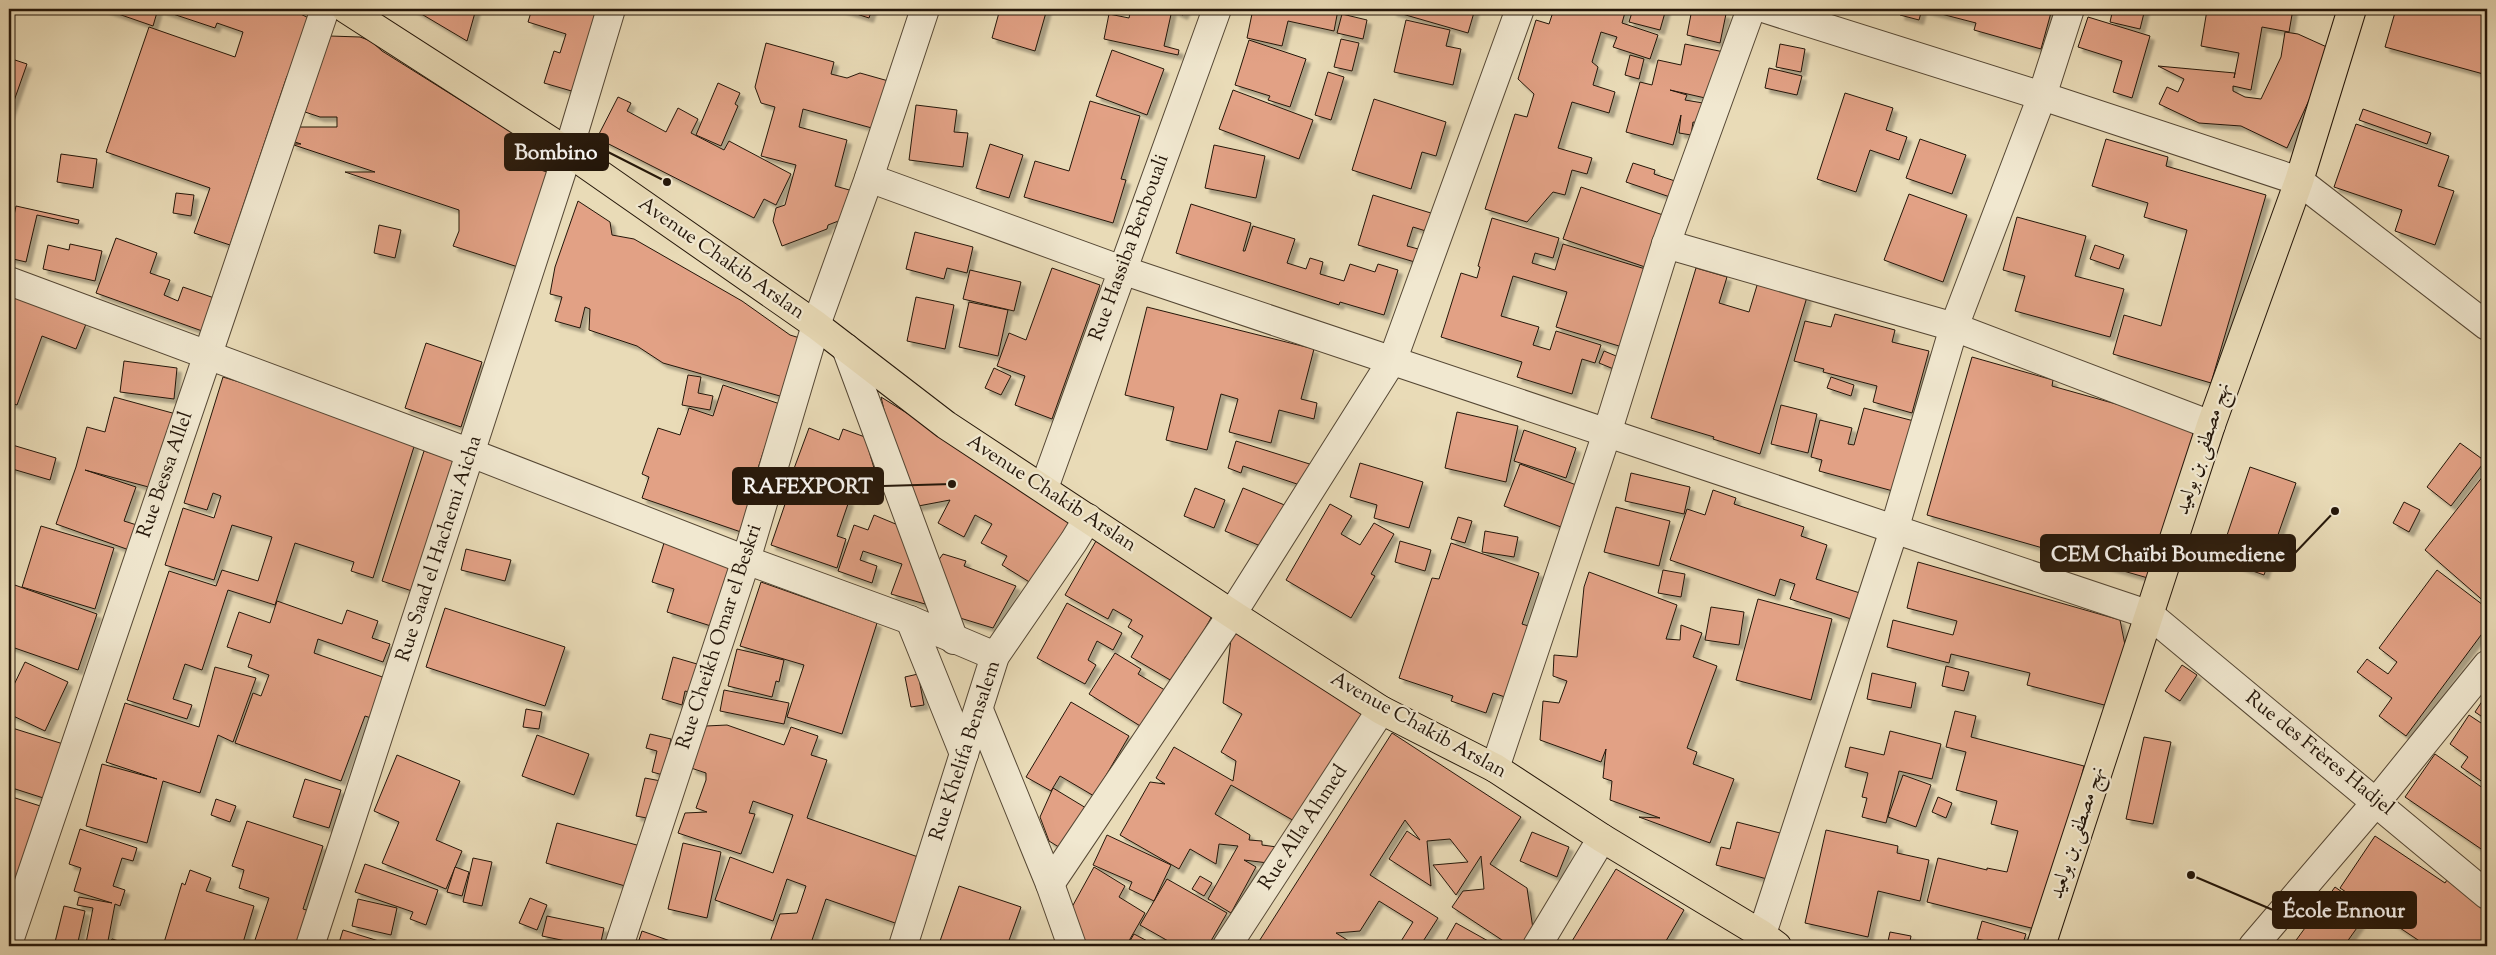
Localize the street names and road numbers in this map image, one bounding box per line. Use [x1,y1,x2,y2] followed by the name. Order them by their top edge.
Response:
[1083,150,1177,346] street label: Rue Hassiba Benbouali
[632,190,810,328] street label: Avenue Chakib Arslan
[2169,379,2240,520] street label: نهج مصطفى بن بولعيد
[131,407,201,542] street label: Rue Bessa Allel
[960,428,1142,560] street label: Avenue Chakib Arslan
[390,432,490,666] street label: Rue Saad el Hachemi Aicha
[670,520,770,753] street label: Rue Cheikh Omar el Beskri
[923,657,1009,845] street label: Rue Khelifa Bensalem
[1325,665,1512,787] street label: Avenue Chakib Arslan
[2238,685,2400,824] street label: Rue des Frères Hadjel
[1252,759,1356,897] street label: Rue Alla Ahmed
[2043,763,2114,904] street label: نهج مصطفى بن بولعيد

